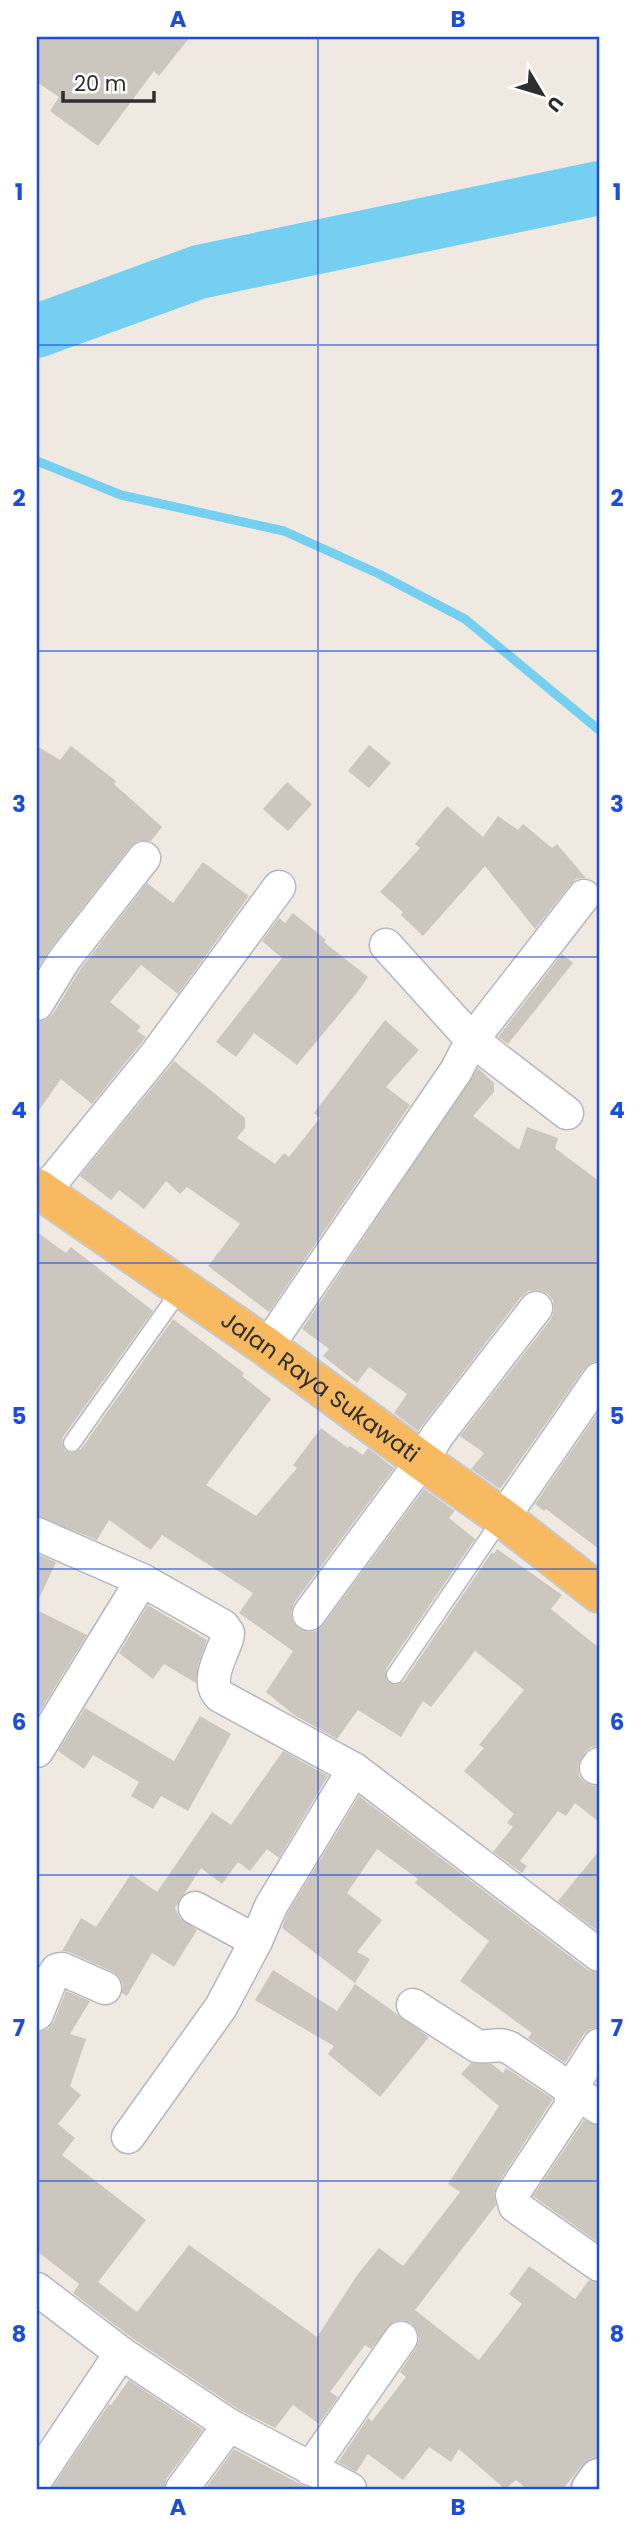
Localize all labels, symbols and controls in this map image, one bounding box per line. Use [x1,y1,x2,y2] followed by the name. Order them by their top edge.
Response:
[170,3,187,35] text: A
[450,3,466,35] text: B
[63,60,154,104] scale bar
[506,60,576,130] north arrow
[74,69,127,98] text: 20 m
[540,91,570,118] text: U
[15,176,23,208] text: 1
[613,176,621,208] text: 1
[12,482,26,514] text: 2
[610,482,624,514] text: 2
[12,788,26,820] text: 3
[610,788,624,820] text: 3
[11,1094,27,1126] text: 4
[609,1094,625,1126] text: 4
[215,1304,426,1470] street label: Jalan Raya Sukawati
[12,1400,26,1432] text: 5
[610,1400,624,1432] text: 5
[12,1706,26,1738] text: 6
[610,1706,624,1738] text: 6
[13,2012,25,2044] text: 7
[611,2012,623,2044] text: 7
[12,2318,26,2350] text: 8
[610,2318,624,2350] text: 8
[170,2491,187,2523] text: A
[450,2491,466,2523] text: B

